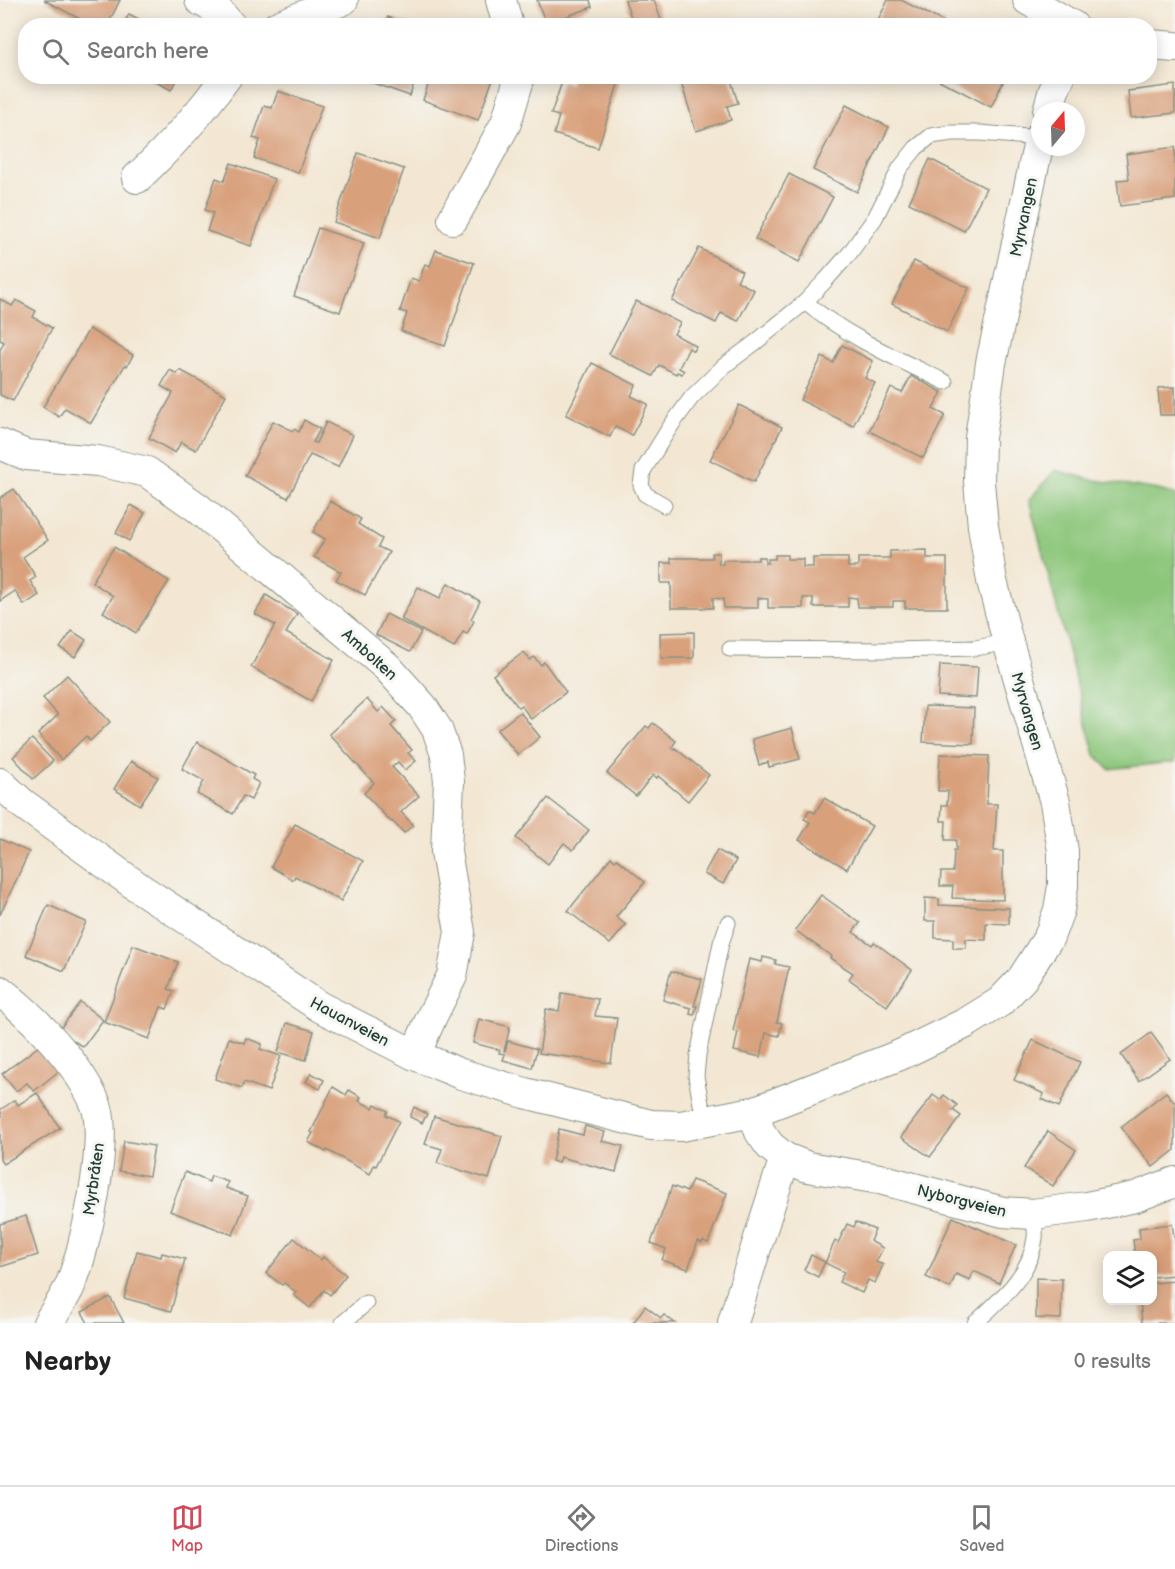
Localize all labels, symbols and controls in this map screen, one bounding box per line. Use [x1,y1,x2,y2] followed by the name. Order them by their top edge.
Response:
[18,18,1157,84] search box
[39,35,72,68] icon: search
[87,38,209,65] text: Search here
[1031,102,1085,156] north arrow
[1007,176,1042,259] street label: Myrvangen
[337,625,401,685] street label: Ambolten
[1006,670,1047,753] street label: Myrvangen
[306,994,392,1051] street label: Hauanveien
[80,1142,109,1217] street label: Myrbråten
[915,1181,1008,1222] street label: Nyborgveien
[1103,1251,1157,1305] map controls
[1103,1251,1157,1305] button: layers
[24,1347,111,1378] text: Nearby
[1074,1350,1151,1374] text: 0 results
[171,1501,204,1556] tab: Map
[545,1501,618,1556] tab: Directions
[959,1501,1004,1556] tab: Saved

